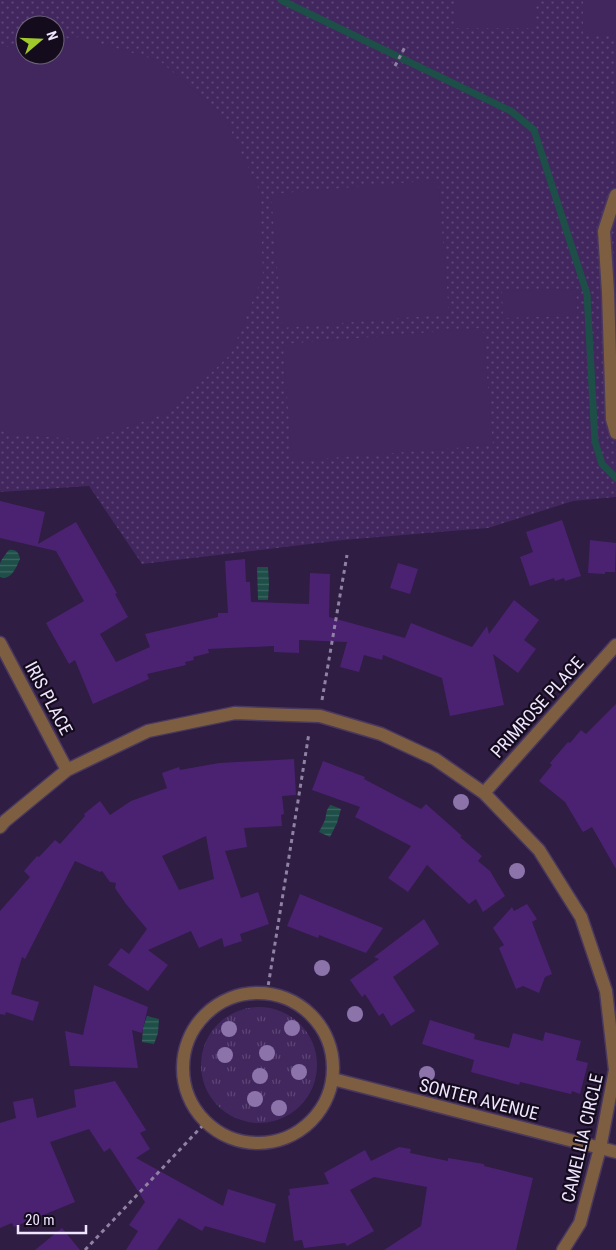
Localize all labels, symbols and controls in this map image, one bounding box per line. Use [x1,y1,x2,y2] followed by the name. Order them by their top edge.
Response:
[15,15,65,65] north arrow
[43,29,61,42] text: N
[486,652,588,762] street label: PRIMROSE PLACE
[21,658,77,738] street label: IRIS PLACE
[557,1072,607,1204] street label: CAMELLIA CIRCLE
[417,1074,541,1124] street label: SONTER AVENUE
[18,1202,85,1234] scale bar
[25,1211,55,1229] text: 20 m

